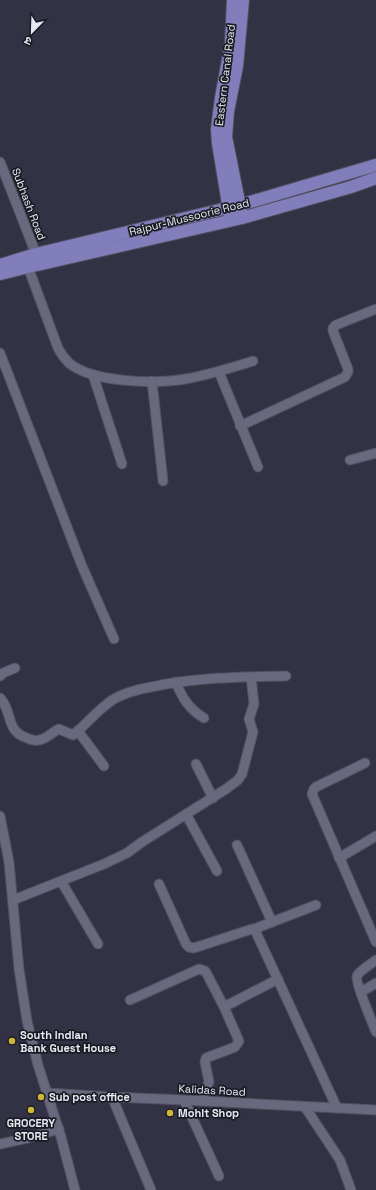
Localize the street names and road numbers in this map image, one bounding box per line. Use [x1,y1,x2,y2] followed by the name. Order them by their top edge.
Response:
[212,23,238,127] street label: Eastern Canal Road
[9,166,49,242] street label: Subhash Road
[127,195,251,239] street label: Rajpur-Mussoorie Road
[178,1081,246,1099] street label: Kalidas Road

